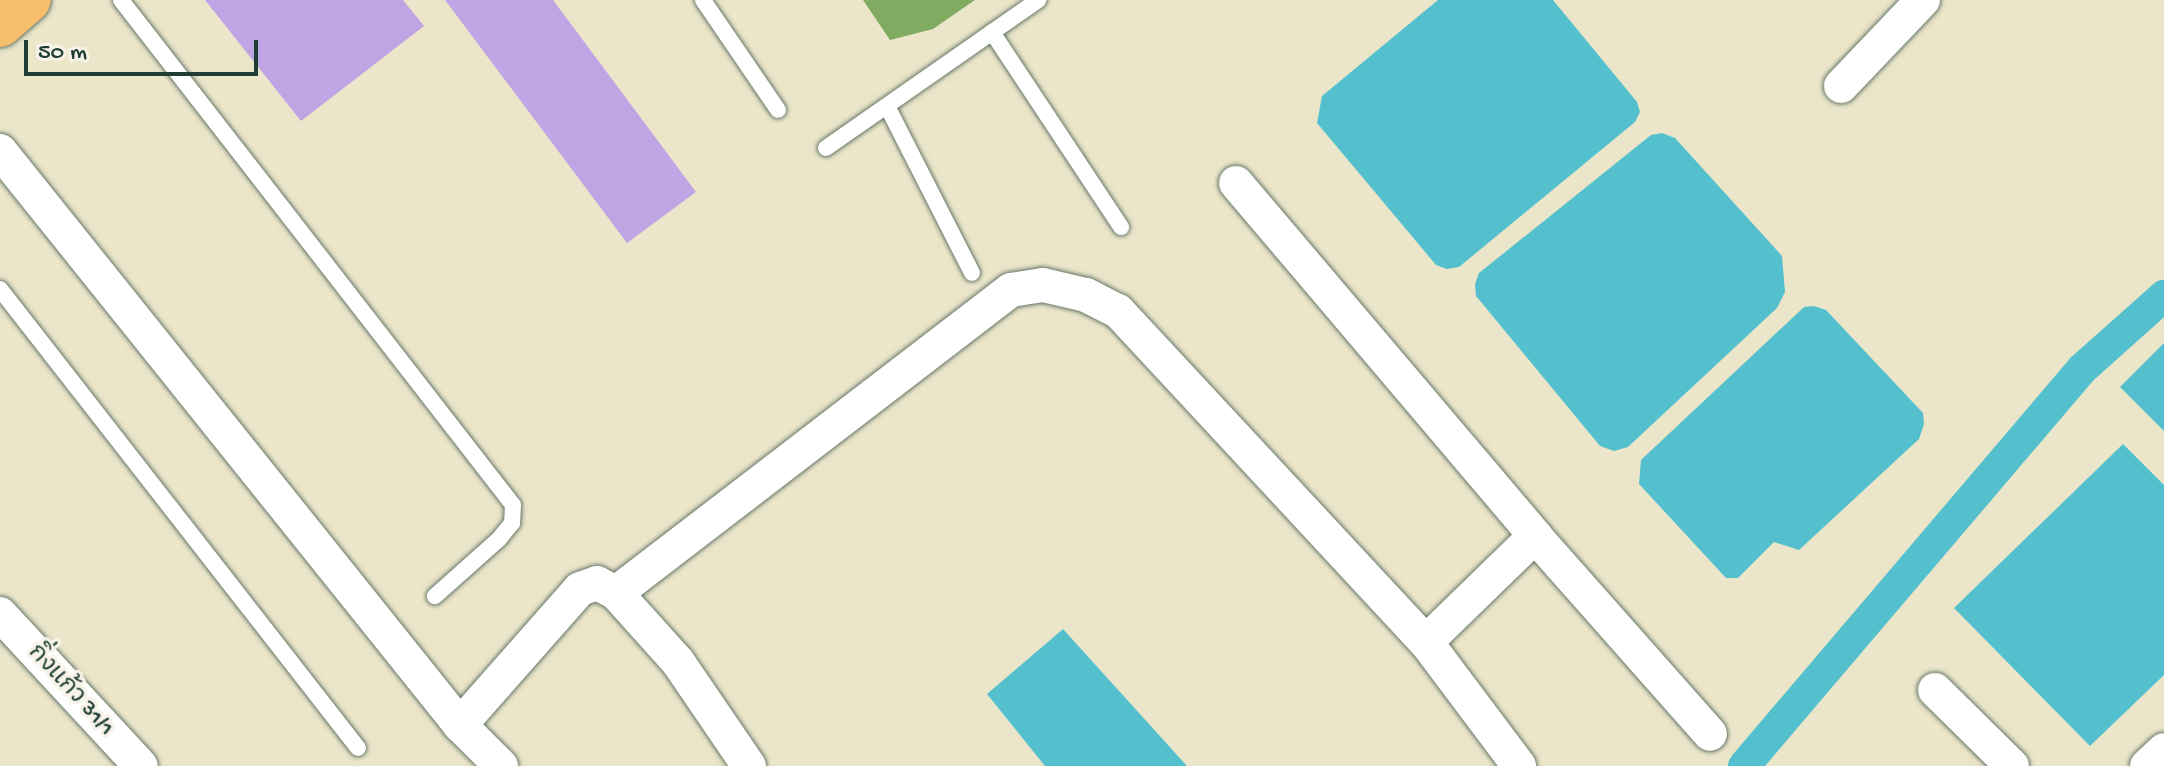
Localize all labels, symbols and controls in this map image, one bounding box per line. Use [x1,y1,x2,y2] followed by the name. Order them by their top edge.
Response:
[28,24,262,74] scale bar
[38,39,87,68] text: 50 m
[20,639,120,743] street label: กิ่งแก้ว 31/1

